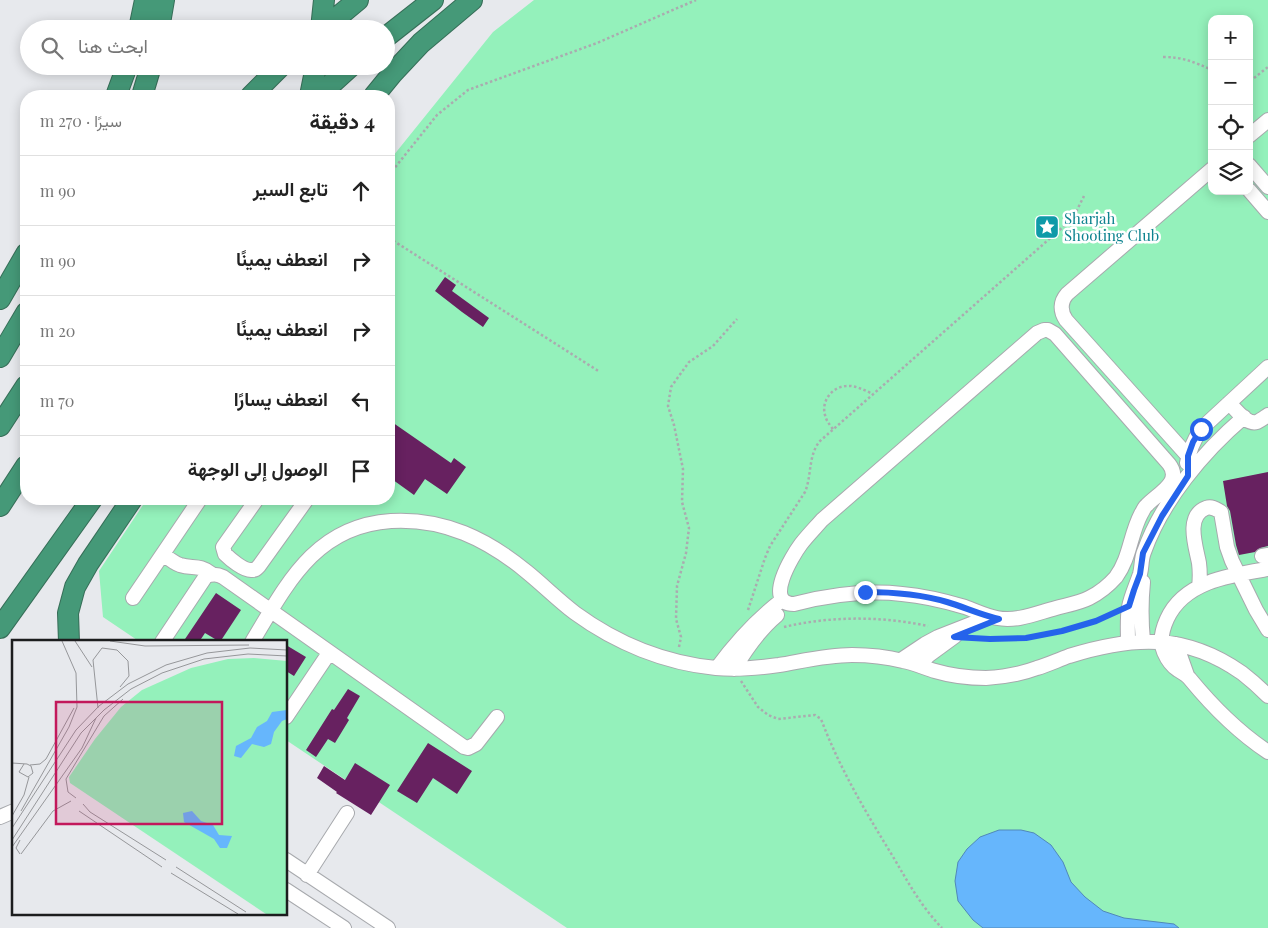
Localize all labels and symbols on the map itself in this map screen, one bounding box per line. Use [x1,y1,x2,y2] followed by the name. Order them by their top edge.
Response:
[1064,208,1159,245] place label: Sharjah Shooting Club
[1034,214,1060,240] place icon: Sharjah Shooting Club
[1190,418,1213,441] route start
[854,581,877,604] route end
[12,640,288,916] inset map

